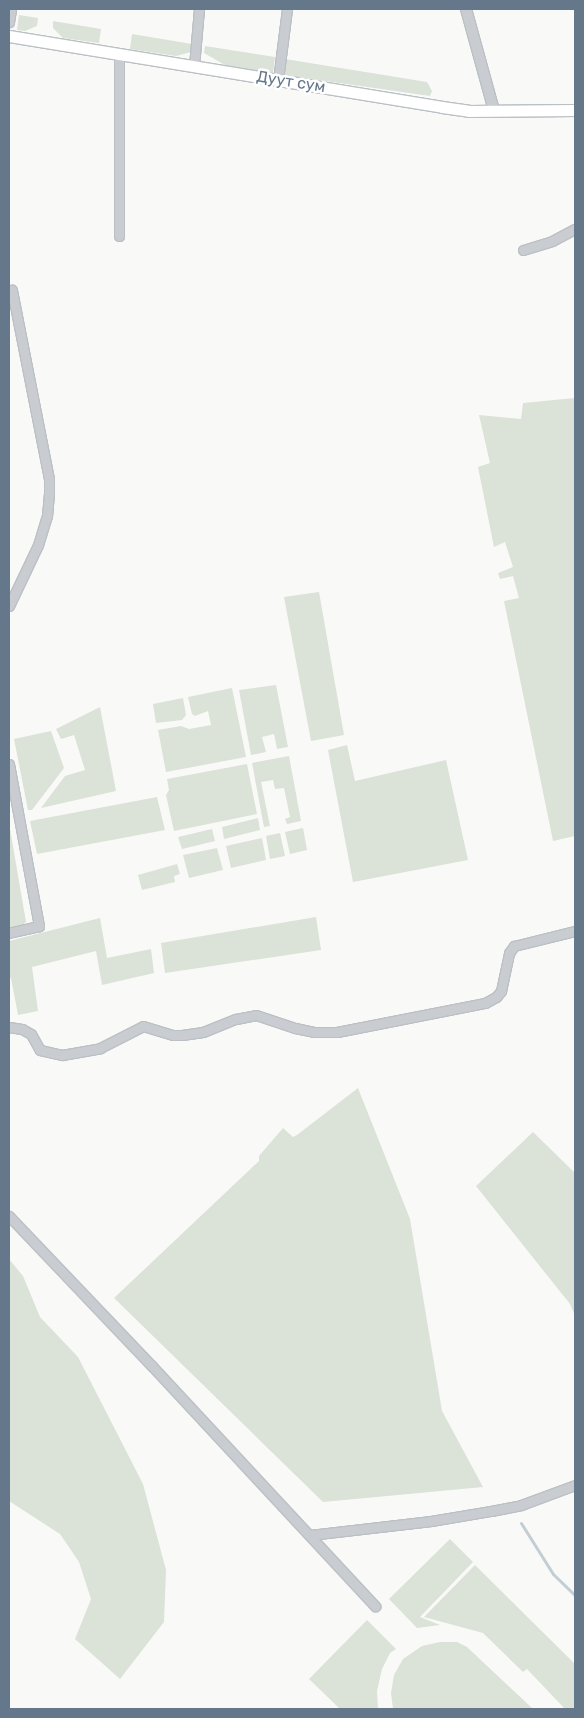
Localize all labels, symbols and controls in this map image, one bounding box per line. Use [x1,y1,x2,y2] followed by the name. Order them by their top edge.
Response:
[255,67,327,97] street label: Дуут сум

